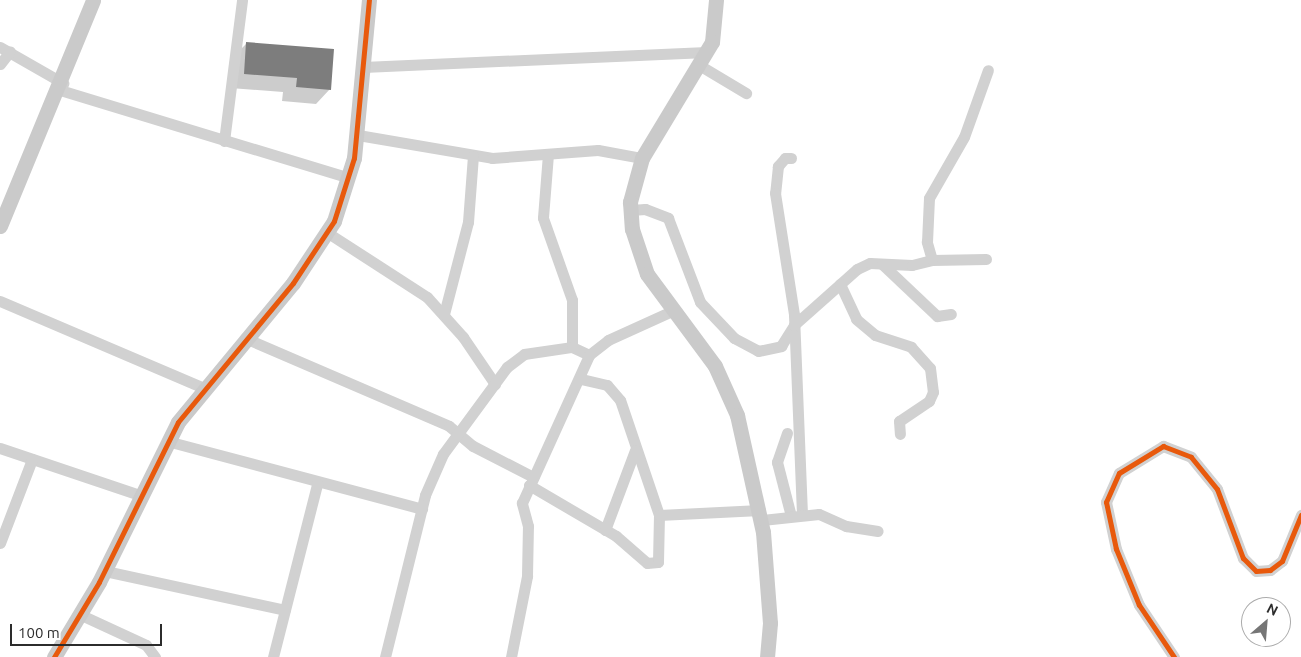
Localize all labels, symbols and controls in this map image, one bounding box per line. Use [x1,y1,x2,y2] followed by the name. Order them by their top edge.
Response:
[1241,597,1291,647] north arrow
[1264,600,1281,619] text: N
[12,614,165,646] scale bar
[18,624,60,641] text: 100 m

